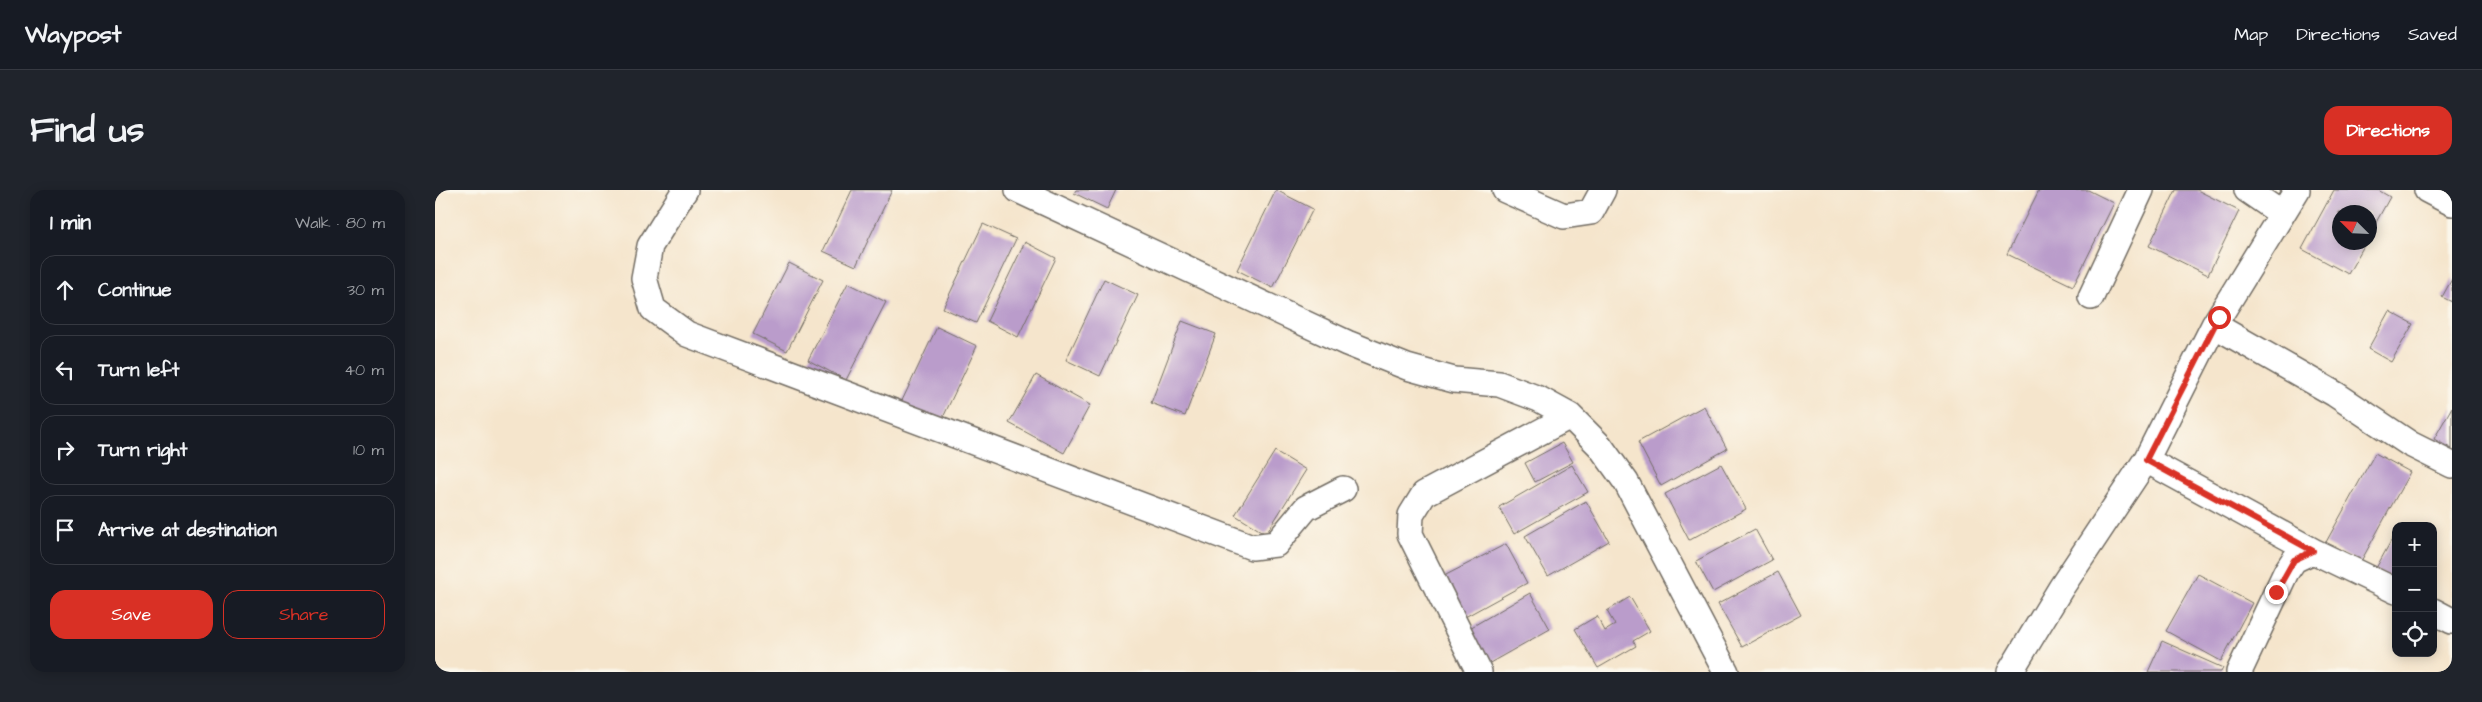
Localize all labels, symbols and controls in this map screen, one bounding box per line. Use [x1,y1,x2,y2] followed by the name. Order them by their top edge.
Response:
[25,18,122,52] text: Waypost
[2234,22,2268,47] text: Map
[2296,22,2380,47] text: Directions
[2408,22,2457,47] text: Saved
[30,106,144,155] text: Find us
[2324,106,2452,155] button: Directions
[2332,205,2377,250] north arrow
[50,208,91,237] text: 1 min
[295,212,385,234] text: Walk · 80 m
[51,276,79,304] icon: ahead
[98,277,172,304] text: Continue
[347,279,384,301] text: 30 m
[2208,306,2231,329] route start
[51,356,79,384] icon: left
[98,357,179,384] text: Turn left
[344,359,384,381] text: 40 m
[51,436,79,464] icon: right
[98,437,187,464] text: Turn right
[353,439,384,461] text: 10 m
[51,516,79,544] icon: arrive
[98,517,277,544] text: Arrive at destination
[2392,522,2437,657] map controls
[2392,522,2437,567] button: +
[2392,567,2437,612] button: −
[2265,581,2288,604] route end
[50,590,213,639] button: Save
[223,590,385,639] button: Share
[2392,612,2437,657] button: locate

